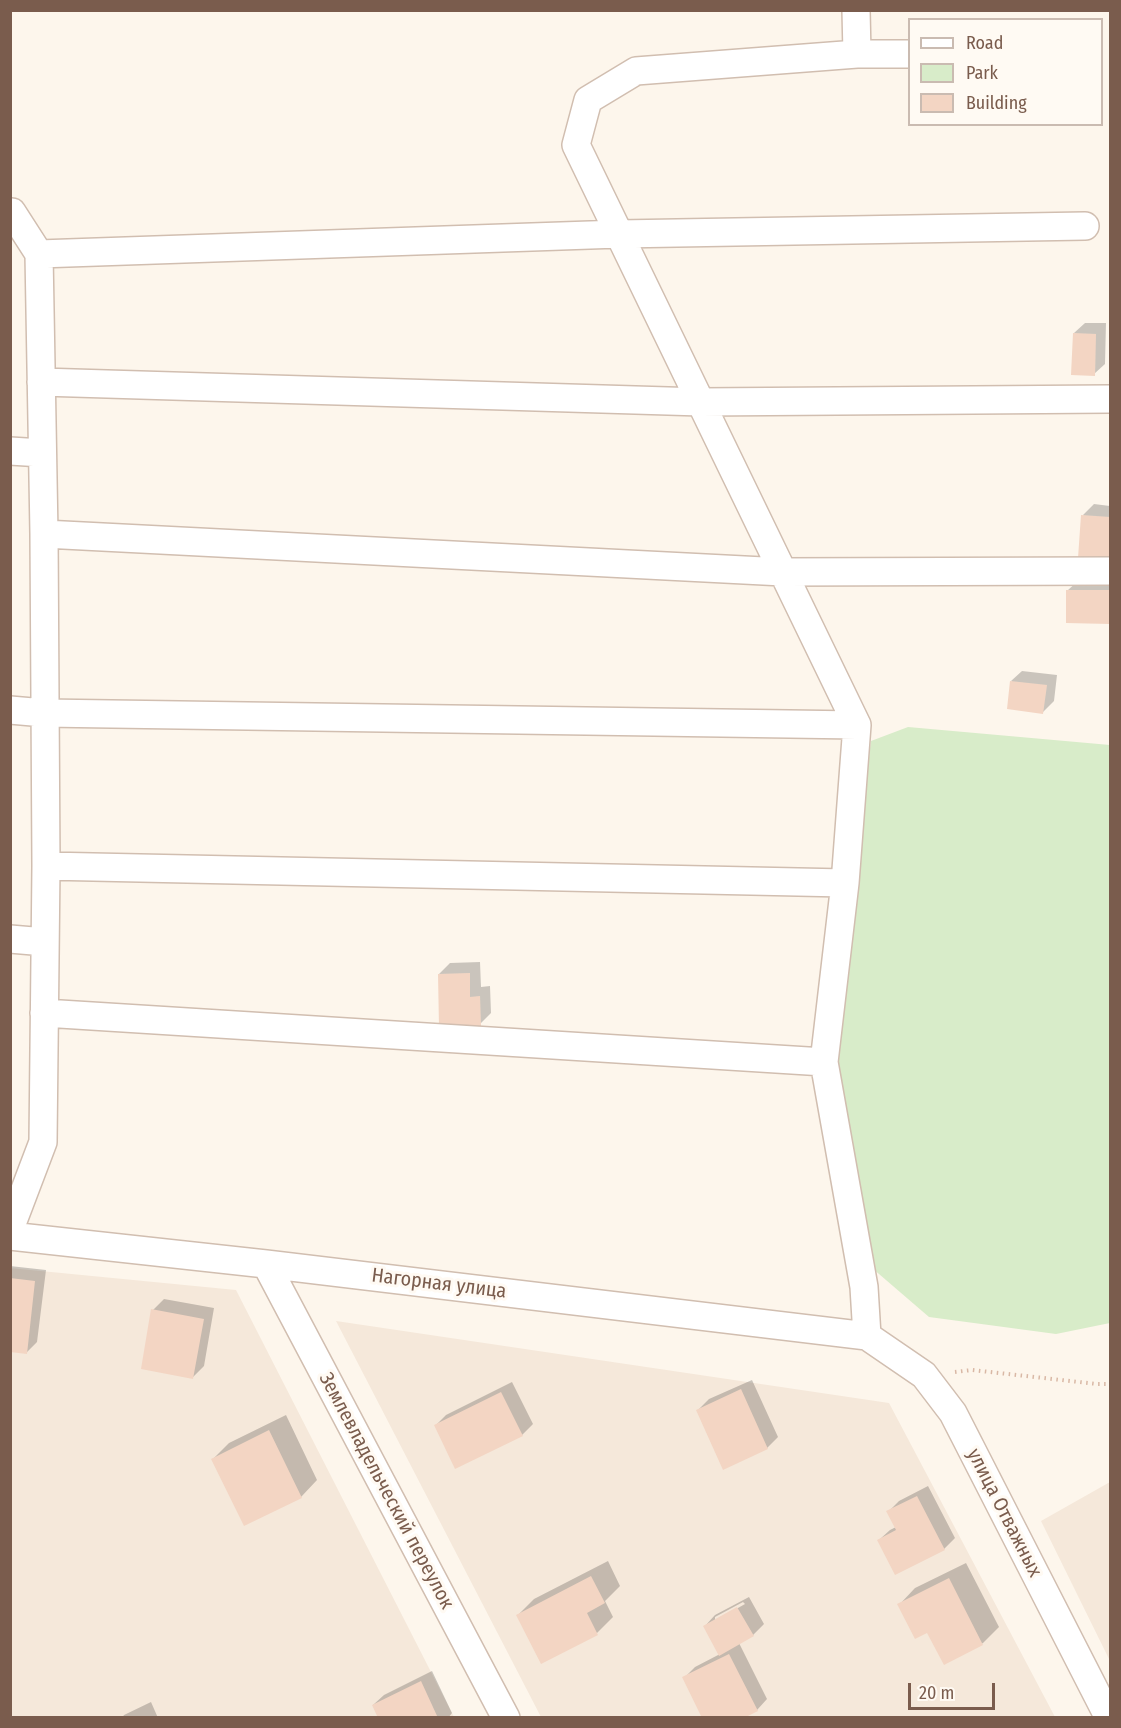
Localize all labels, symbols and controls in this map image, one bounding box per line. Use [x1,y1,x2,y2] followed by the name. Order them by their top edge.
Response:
[908,18,1103,126] legend
[966,32,1003,54] text: Road
[966,62,998,84] text: Park
[966,92,1027,114] text: Building
[370,1264,508,1304] street label: Нагорная улица
[313,1369,459,1613] street label: Землевладельческий переулок
[961,1445,1047,1581] street label: улица Отважных
[911,1671,998,1709] scale bar
[919,1682,954,1704] text: 20 m

